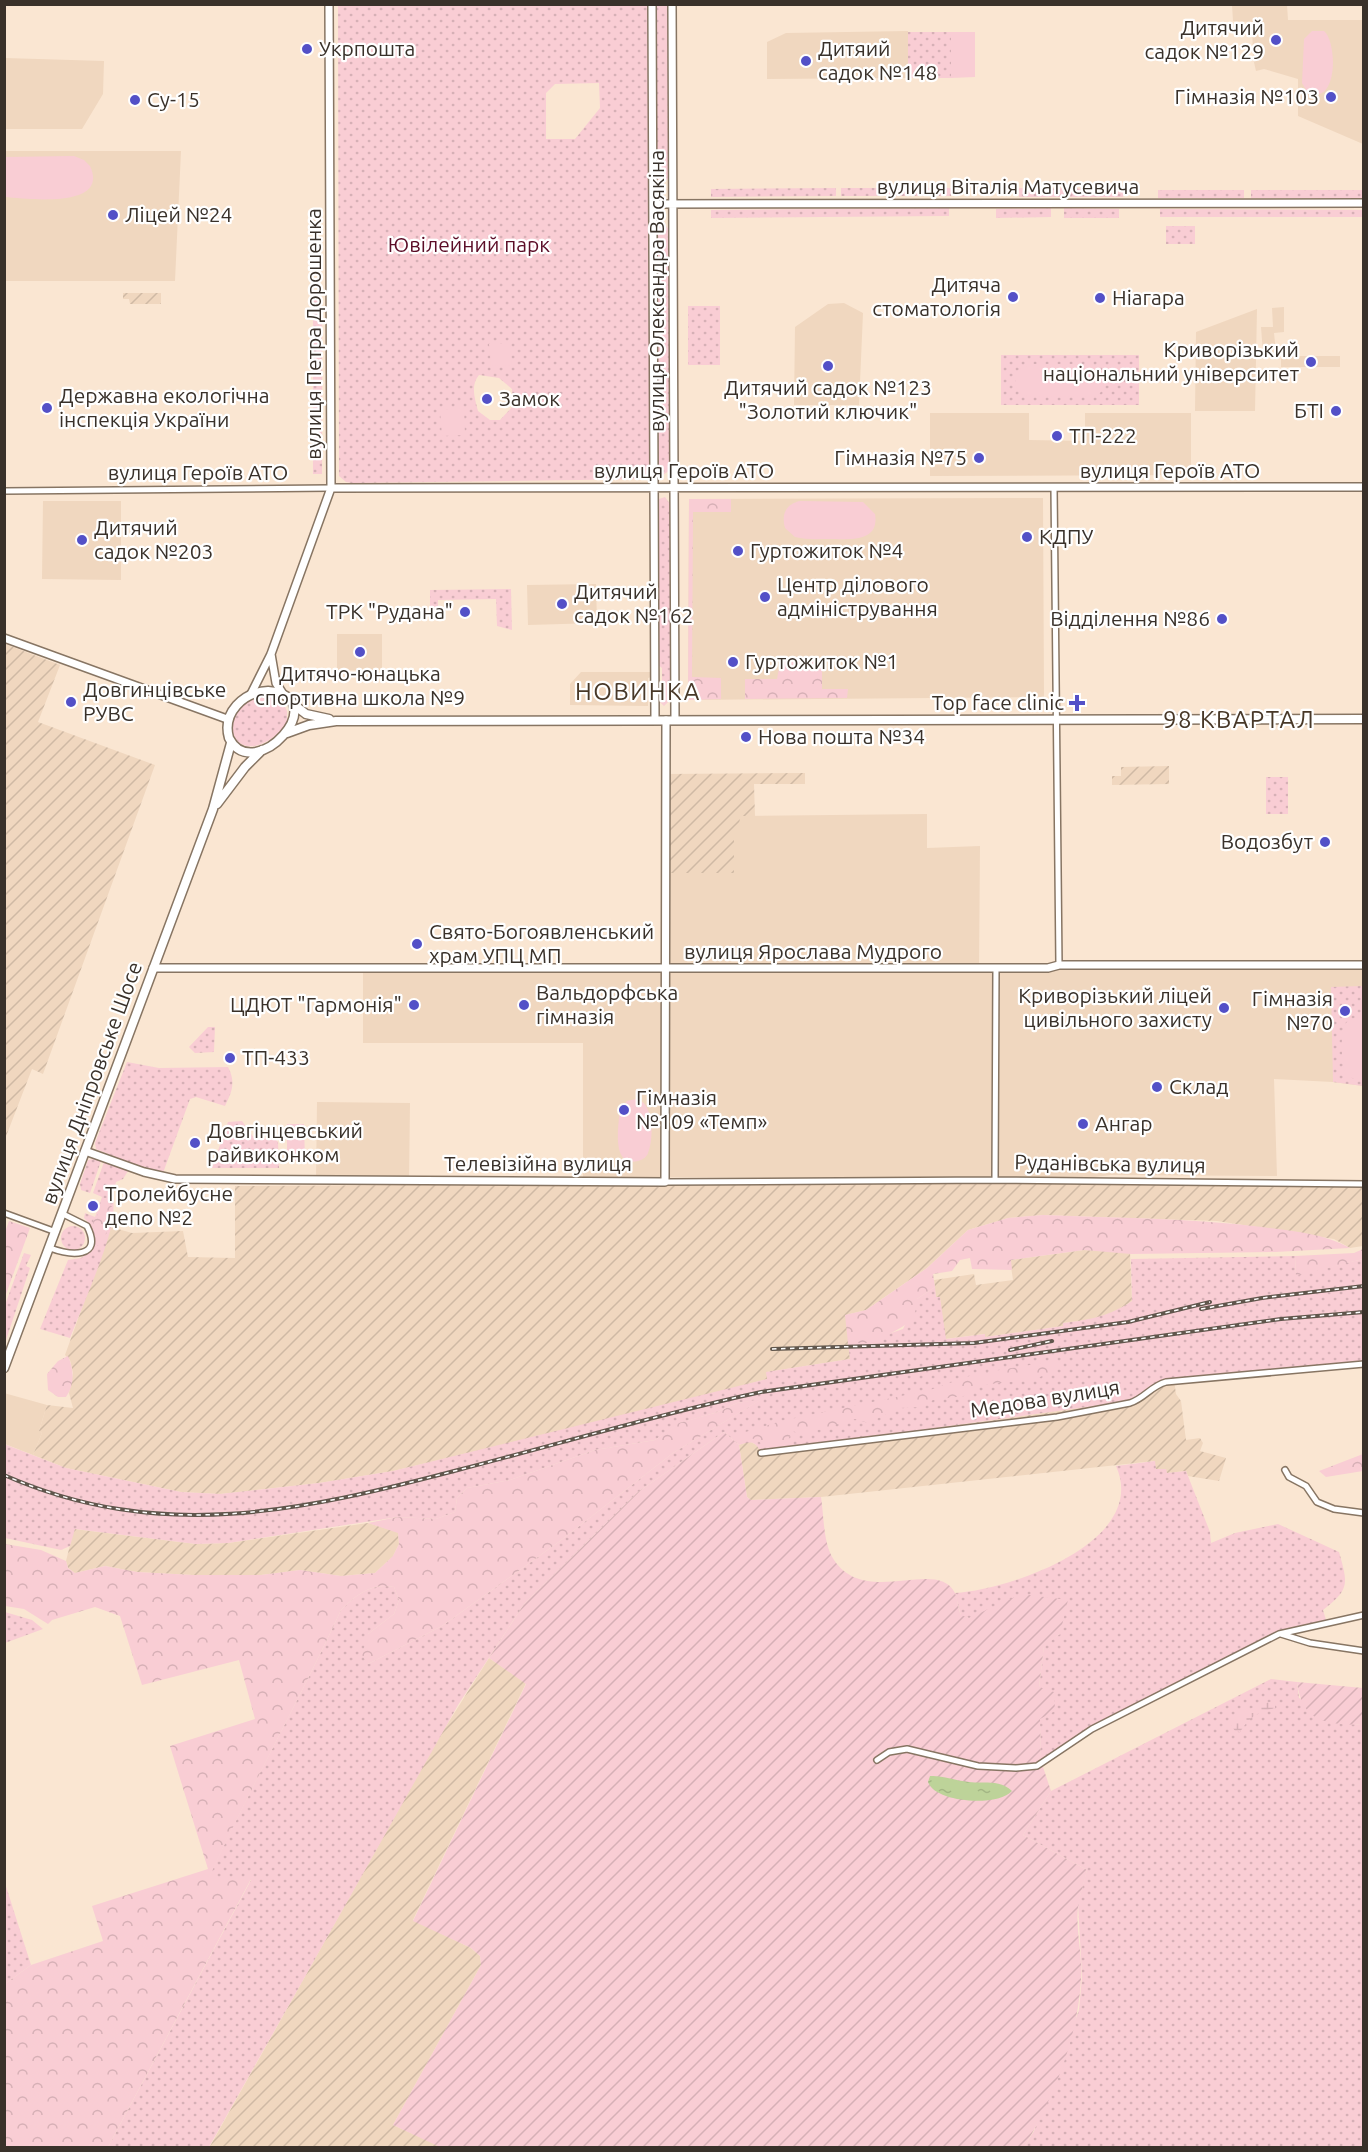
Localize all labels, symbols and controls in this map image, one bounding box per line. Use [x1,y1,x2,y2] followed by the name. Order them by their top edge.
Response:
[1145,15,1264,63] place label: Дитячий садок №129
[1269,33,1283,47] marker: Дитячий садок №129
[319,36,415,60] place label: Укрпошта
[818,36,937,84] place label: Дитяий садок №148
[300,42,314,56] marker: Укрпошта
[799,54,813,68] marker: Дитяий садок №148
[1174,84,1319,108] place label: Гімназія №103
[147,87,200,111] place label: Су-15
[1324,90,1338,104] marker: Гімназія №103
[128,93,142,107] marker: Су-15
[644,150,668,432] street label: вулиця Олександра Васякіна
[877,174,1139,198] street label: вулиця Віталія Матусевича
[125,202,232,226] place label: Ліцей №24
[106,208,120,222] marker: Ліцей №24
[301,208,325,460] street label: вулиця Петра Дорошенка
[388,232,550,256] park label: Ювілейний парк
[872,272,1001,320] place label: Дитяча стоматологія
[1112,285,1185,309] place label: Ніагара
[1006,290,1020,304] marker: Дитяча стоматологія
[1093,291,1107,305] marker: Ніагара
[1043,337,1300,385] place label: Криворізький національний університет
[1304,355,1318,369] marker: Криворізький національний університет
[821,359,835,373] marker: Дитячий садок №123 "Золотий ключик"
[724,375,932,423] place label: Дитячий садок №123 "Золотий ключик"
[59,383,270,431] place label: Державна екологічна інспекція України
[499,386,560,410] place label: Замок
[480,392,494,406] marker: Замок
[1294,398,1324,422] place label: БТІ
[40,401,54,415] marker: Державна екологічна інспекція України
[1329,404,1343,418] marker: БТІ
[1069,423,1137,447] place label: ТП-222
[1050,429,1064,443] marker: ТП-222
[834,445,967,469] place label: Гімназія №75
[972,451,986,465] marker: Гімназія №75
[594,458,774,482] street label: вулиця Героїв АТО
[1080,458,1260,482] street label: вулиця Героїв АТО
[108,460,288,484] street label: вулиця Героїв АТО
[94,515,213,563] place label: Дитячий садок №203
[1039,524,1093,548] place label: КДПУ
[1020,530,1034,544] marker: КДПУ
[75,533,89,547] marker: Дитячий садок №203
[750,538,903,562] place label: Гуртожиток №4
[731,544,745,558] marker: Гуртожиток №4
[777,572,938,620] place label: Центр ділового адміністрування
[574,579,693,627] place label: Дитячий садок №162
[758,590,772,604] marker: Центр ділового адміністрування
[555,597,569,611] marker: Дитячий садок №162
[326,599,453,623] place label: ТРК "Рудана"
[458,605,472,619] marker: ТРК "Рудана"
[1050,606,1210,630] place label: Відділення №86
[1215,612,1229,626] marker: Відділення №86
[353,645,367,659] marker: Дитячо-юнацька спортивна школа №9
[745,649,898,673] place label: Гуртожиток №1
[726,655,740,669] marker: Гуртожиток №1
[255,661,465,709] place label: Дитячо-юнацька спортивна школа №9
[83,677,226,725] place label: Довгинцівське РУВС
[575,678,701,705] district label: НОВИНКА
[932,690,1064,714] place label: Top face clinic
[1068,694,1086,712] marker: Top face clinic
[64,695,78,709] marker: Довгинцівське РУВС
[1163,706,1315,733] district label: 98 КВАРТАЛ
[758,724,925,748] place label: Нова пошта №34
[739,730,753,744] marker: Нова пошта №34
[1221,829,1314,853] place label: Водозбут
[1318,835,1332,849] marker: Водозбут
[429,919,654,967] place label: Свято-Богоявленський храм УПЦ МП
[410,937,424,951] marker: Свято-Богоявленський храм УПЦ МП
[684,939,942,963] street label: вулиця Ярослава Мудрого
[36,958,146,1207] street label: вулиця Дніпровське Шосе
[536,980,678,1028] place label: Вальдорфська гімназія
[1018,983,1212,1031] place label: Криворізький ліцей цивільного захисту
[1252,986,1333,1034] place label: Гімназія №70
[230,992,402,1016] place label: ЦДЮТ "Гармонія"
[407,998,421,1012] marker: ЦДЮТ "Гармонія"
[517,998,531,1012] marker: Вальдорфська гімназія
[1217,1001,1231,1015] marker: Криворізький ліцей цивільного захисту
[1338,1004,1352,1018] marker: Гімназія №70
[242,1045,310,1069] place label: ТП-433
[223,1051,237,1065] marker: ТП-433
[1169,1074,1229,1098] place label: Склад
[1150,1080,1164,1094] marker: Склад
[636,1085,768,1133] place label: Гімназія №109 «Темп»
[617,1103,631,1117] marker: Гімназія №109 «Темп»
[1095,1111,1152,1135] place label: Ангар
[1076,1117,1090,1131] marker: Ангар
[207,1118,363,1166] place label: Довгінцевський райвиконком
[188,1136,202,1150] marker: Довгінцевський райвиконком
[1014,1149,1206,1177] street label: Руданівська вулиця
[444,1151,632,1175] street label: Телевізійна вулиця
[105,1181,233,1229] place label: Тролейбусне депо №2
[86,1199,100,1213] marker: Тролейбусне депо №2
[968,1374,1121,1422] street label: Медова вулиця

